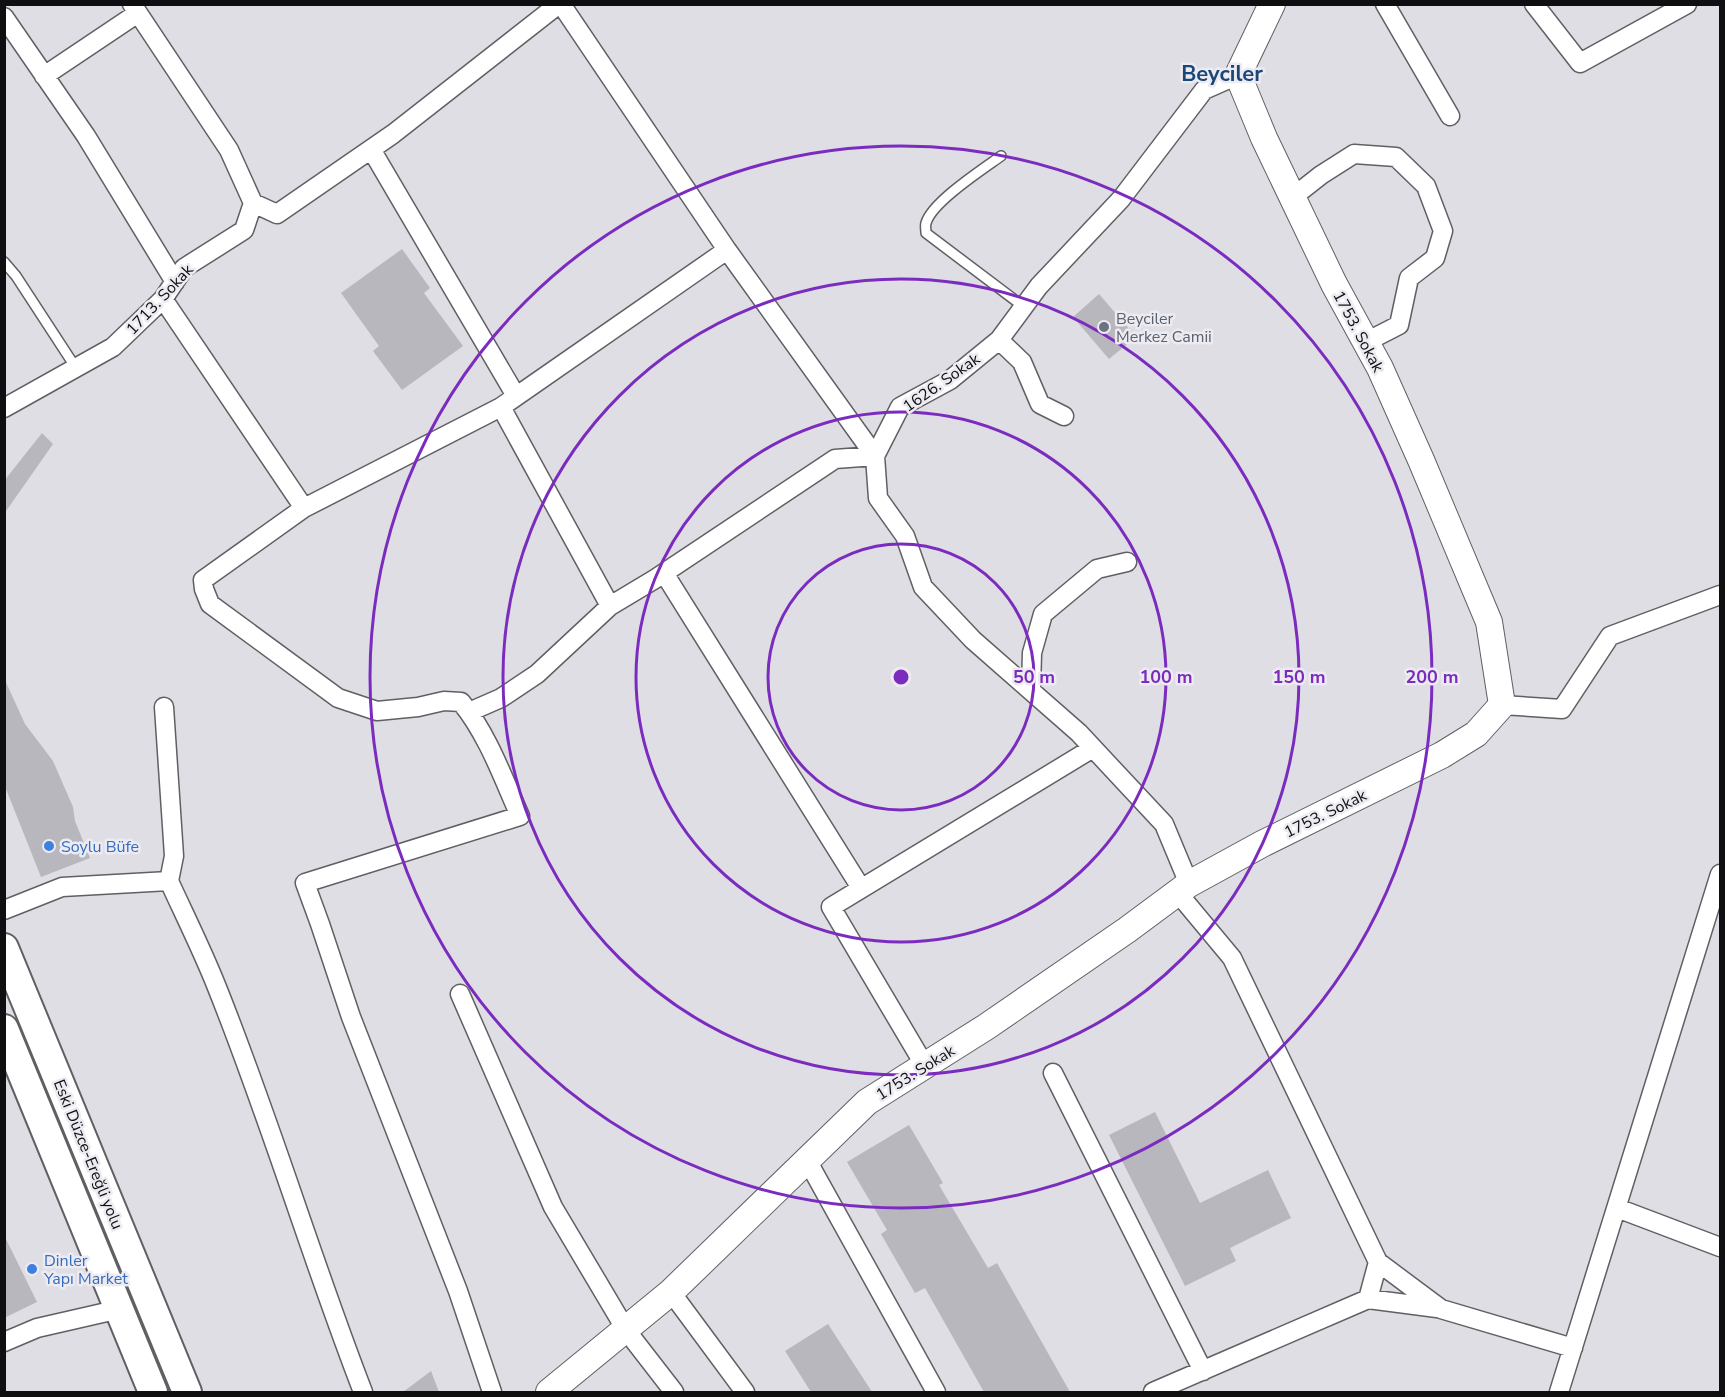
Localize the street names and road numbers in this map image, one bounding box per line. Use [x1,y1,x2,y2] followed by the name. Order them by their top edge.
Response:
[121,259,199,340] street label: 1713. Sokak
[1327,287,1389,377] street label: 1753. Sokak
[899,348,985,417] street label: 1626. Sokak
[1280,784,1371,843] street label: 1753. Sokak
[872,1039,960,1106] street label: 1753. Sokak
[48,1076,128,1233] street label: Eski Düzce-Ereğli yolu

